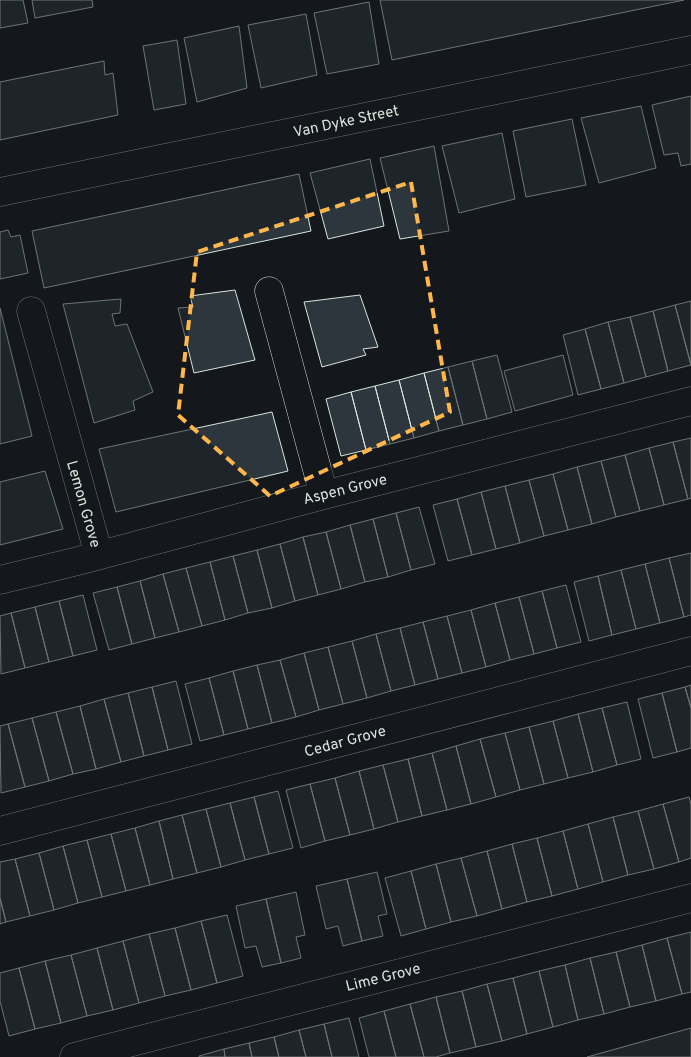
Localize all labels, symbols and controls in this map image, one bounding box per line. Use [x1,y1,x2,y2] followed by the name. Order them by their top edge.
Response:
[292,102,401,143] street label: Van Dyke Street
[61,459,104,550] street label: Lemon Grove
[301,471,389,510] street label: Aspen Grove
[302,722,388,762] street label: Cedar Grove
[344,960,423,997] street label: Lime Grove

